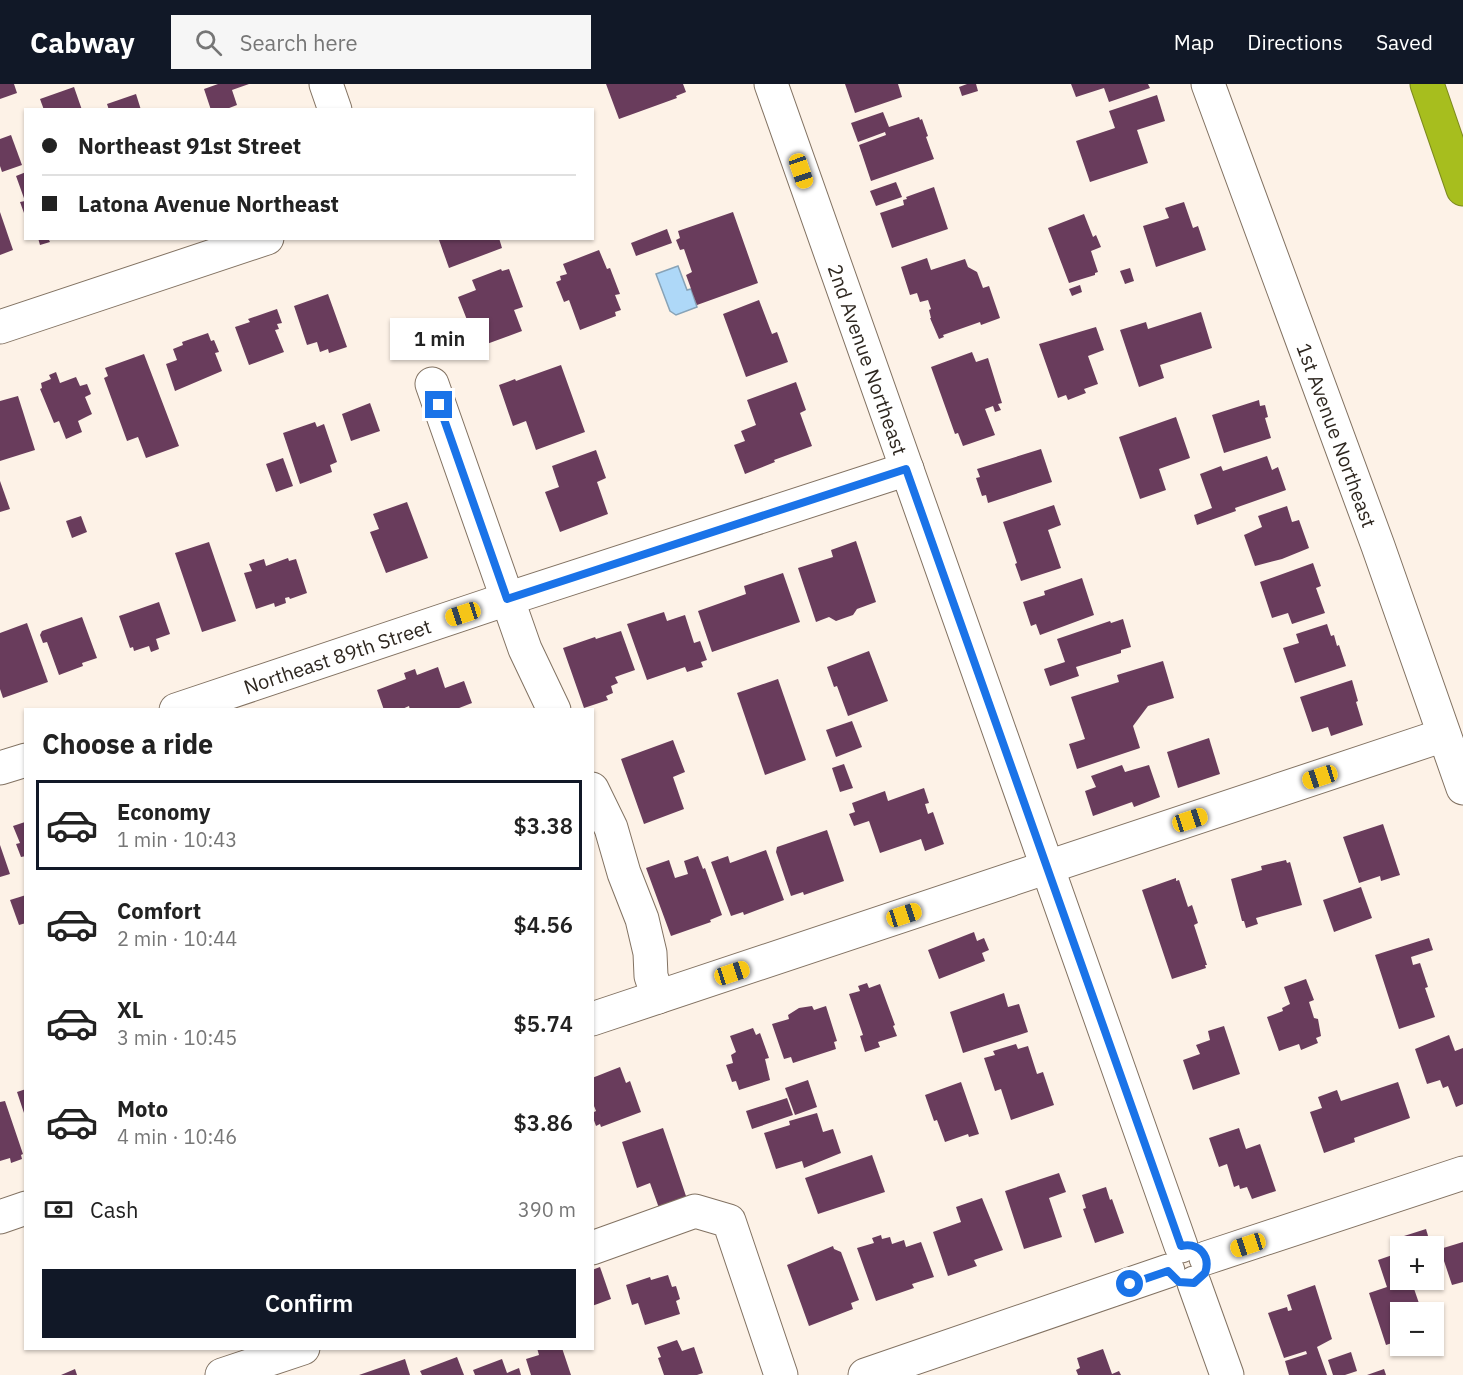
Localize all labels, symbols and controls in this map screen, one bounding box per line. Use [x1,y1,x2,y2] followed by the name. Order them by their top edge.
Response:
[171,15,591,69] search box
[30,24,135,61] text: Cabway
[192,26,225,59] icon: search
[240,28,358,57] text: Search here
[1174,28,1214,56] text: Map
[1247,28,1343,56] text: Directions
[1376,28,1433,56] text: Saved
[78,131,301,160] text: Northeast 91st Street
[787,151,815,191] car
[78,189,339,218] text: Latona Avenue Northeast
[822,260,914,459] street label: 2nd Avenue Northeast
[390,318,488,360] callout: 1 min
[414,325,465,352] text: 1 min
[1291,339,1383,531] street label: 1st Avenue Northeast
[425,391,452,418] route end
[443,600,483,628] car
[240,612,435,700] street label: Northeast 89th Street
[42,726,213,761] text: Choose a ride
[1300,763,1340,791] car
[117,797,211,826] text: Economy
[45,798,99,852] icon: car
[1170,806,1210,834] car
[514,811,573,840] text: $3.38
[117,826,237,853] text: 1 min · 10:43
[117,896,201,925] text: Comfort
[45,897,99,951] icon: car
[884,901,924,929] car
[514,910,573,939] text: $4.56
[117,925,237,952] text: 2 min · 10:44
[712,959,752,987] car
[117,995,143,1024] text: XL
[45,996,99,1050] icon: car
[514,1009,573,1038] text: $5.74
[117,1024,237,1051] text: 3 min · 10:45
[117,1094,168,1123] text: Moto
[45,1095,99,1149] icon: car
[514,1108,573,1137] text: $3.86
[117,1123,237,1150] text: 4 min · 10:46
[42,1193,75,1226] icon: cash
[90,1195,139,1224] text: Cash
[518,1196,576,1223] text: 390 m
[1228,1231,1268,1259] car
[1390,1236,1444,1356] map controls
[1390,1236,1444,1290] button: +
[42,1269,576,1338] button: Confirm
[1116,1270,1143,1297] route start
[1390,1302,1444,1356] button: −

